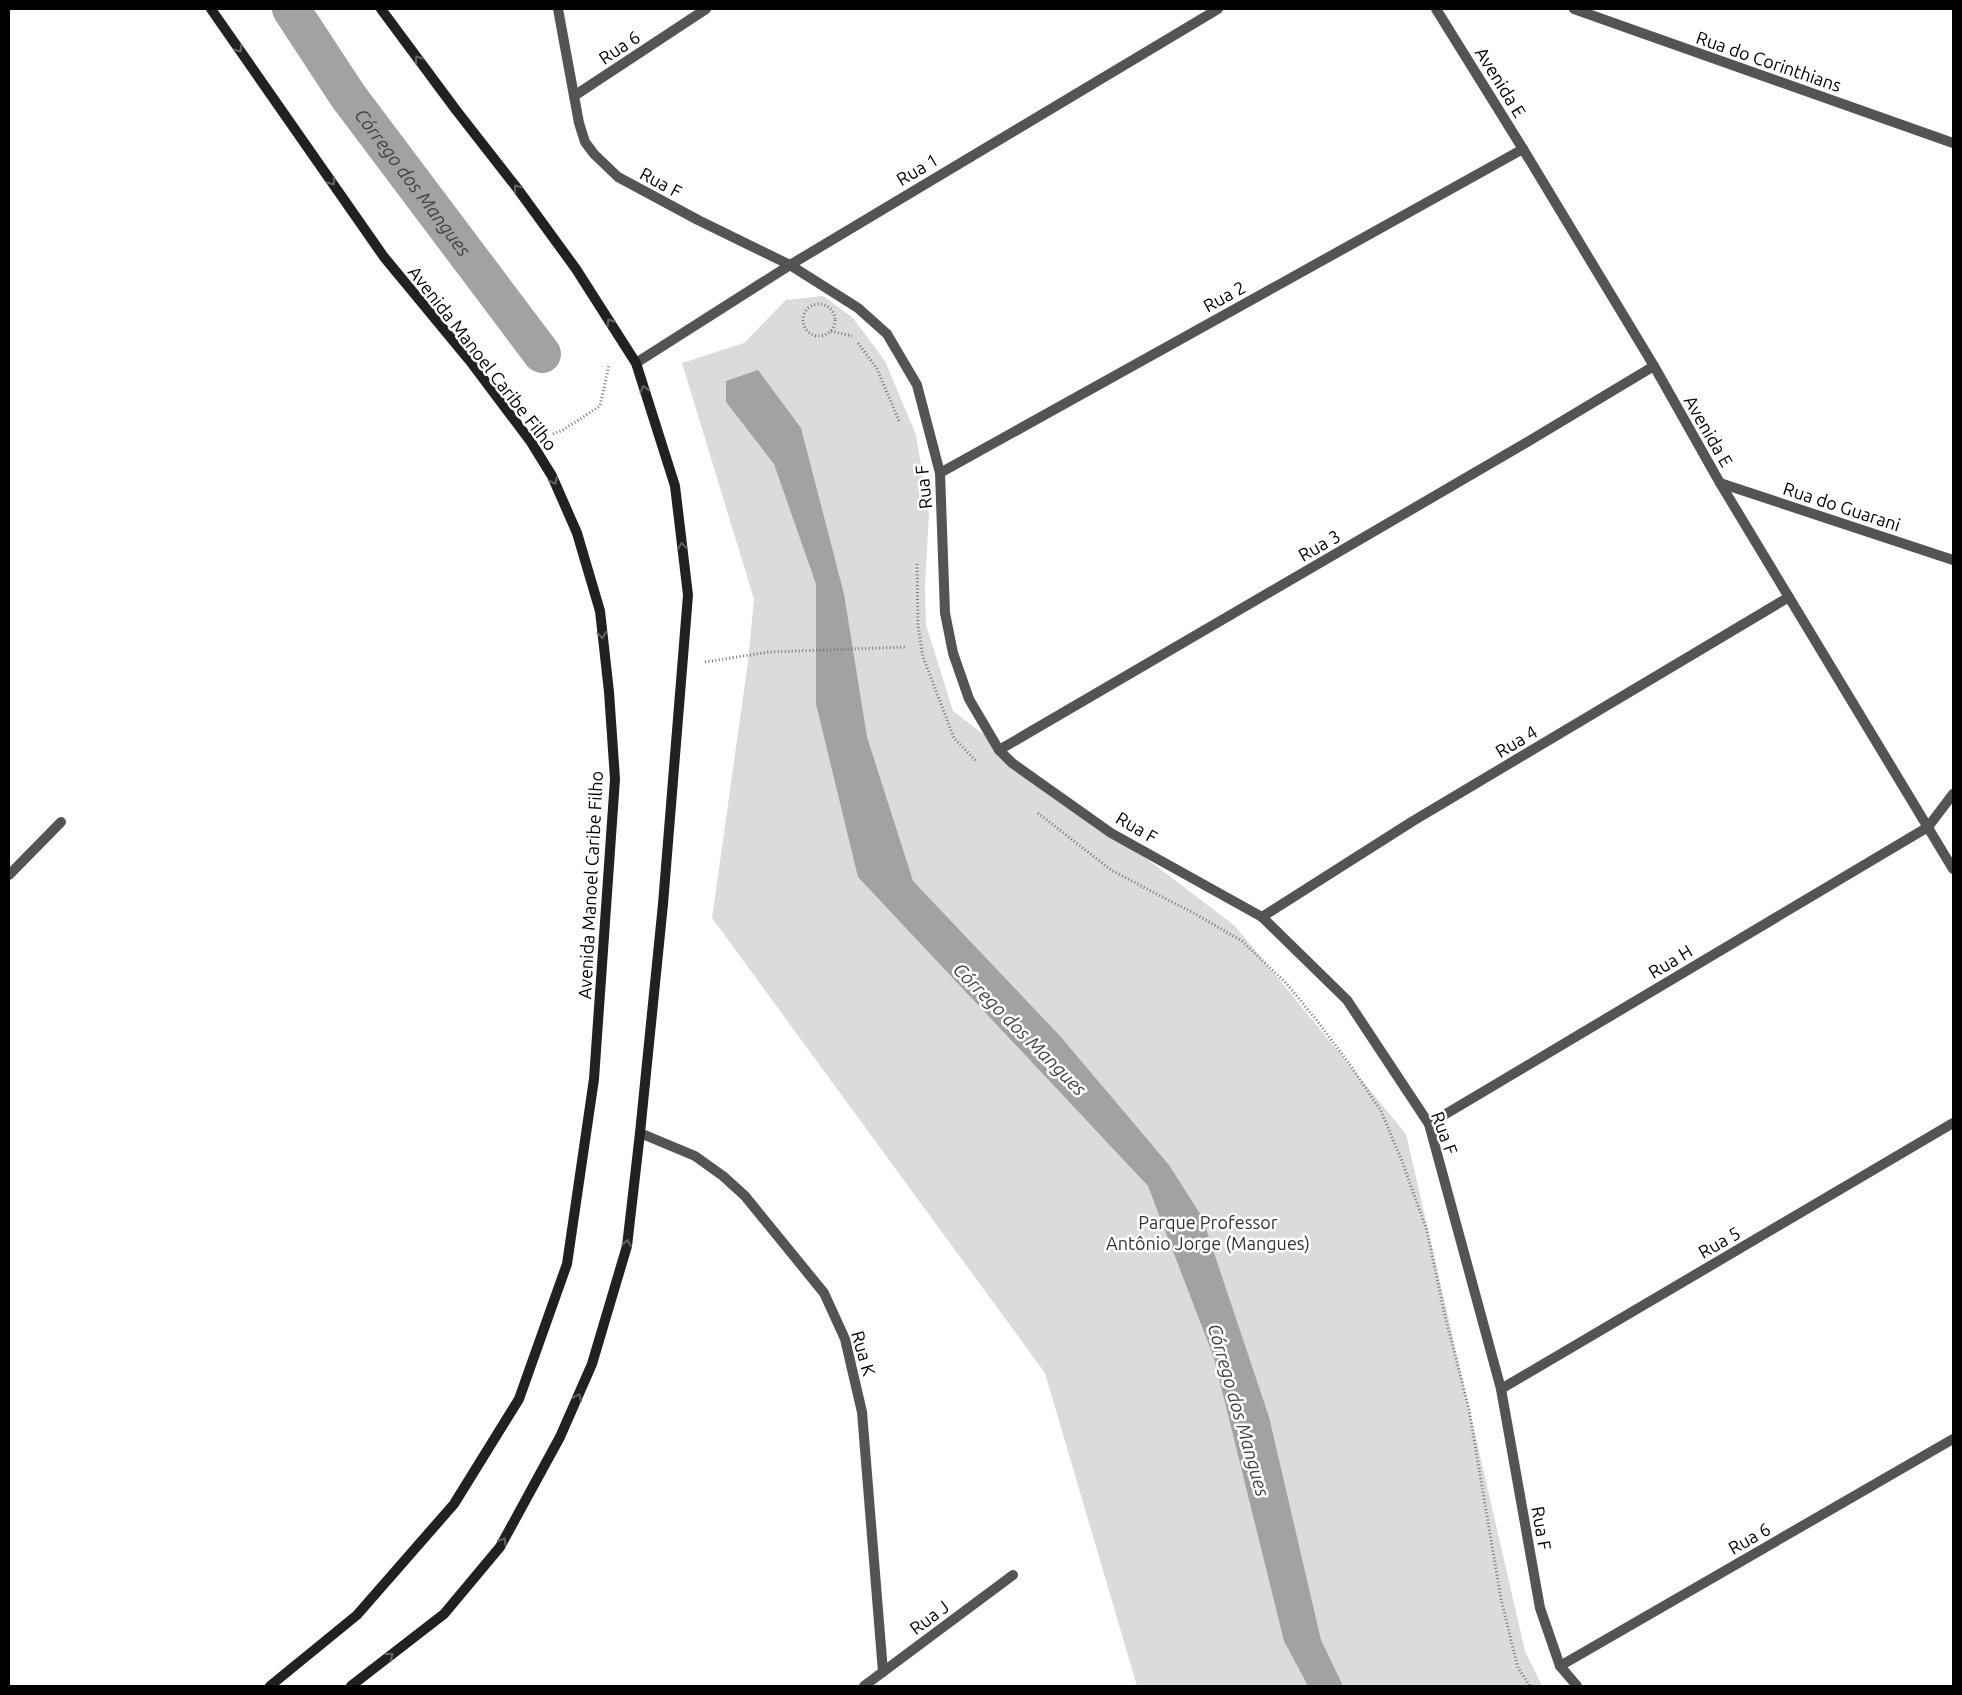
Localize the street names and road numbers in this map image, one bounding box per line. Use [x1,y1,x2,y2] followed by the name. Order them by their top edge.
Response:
[595,26,643,68] street label: Rua 6
[1694,27,1844,95] street label: Rua do Corinthians
[1472,43,1530,121] street label: Avenida E
[893,149,941,189] street label: Rua 1
[637,163,685,201] street label: Rua F
[405,262,561,454] street label: Avenida Manoel Caribe Filho
[1199,276,1249,316] street label: Rua 2
[1681,392,1737,470] street label: Avenida E
[911,464,935,510] street label: Rua F
[1781,478,1903,534] street label: Rua do Guarani
[1295,525,1343,565] street label: Rua 3
[1492,721,1540,761] street label: Rua 4
[574,770,606,1000] street label: Avenida Manoel Caribe Filho
[1113,807,1161,847] street label: Rua F
[1645,940,1695,982] street label: Rua H
[1428,1109,1462,1157] street label: Rua F
[1695,1222,1743,1262] street label: Rua 5
[848,1328,880,1378] street label: Rua K
[1528,1504,1556,1552] street label: Rua F
[1725,1518,1773,1558] street label: Rua 6
[906,1596,952,1638] street label: Rua J

